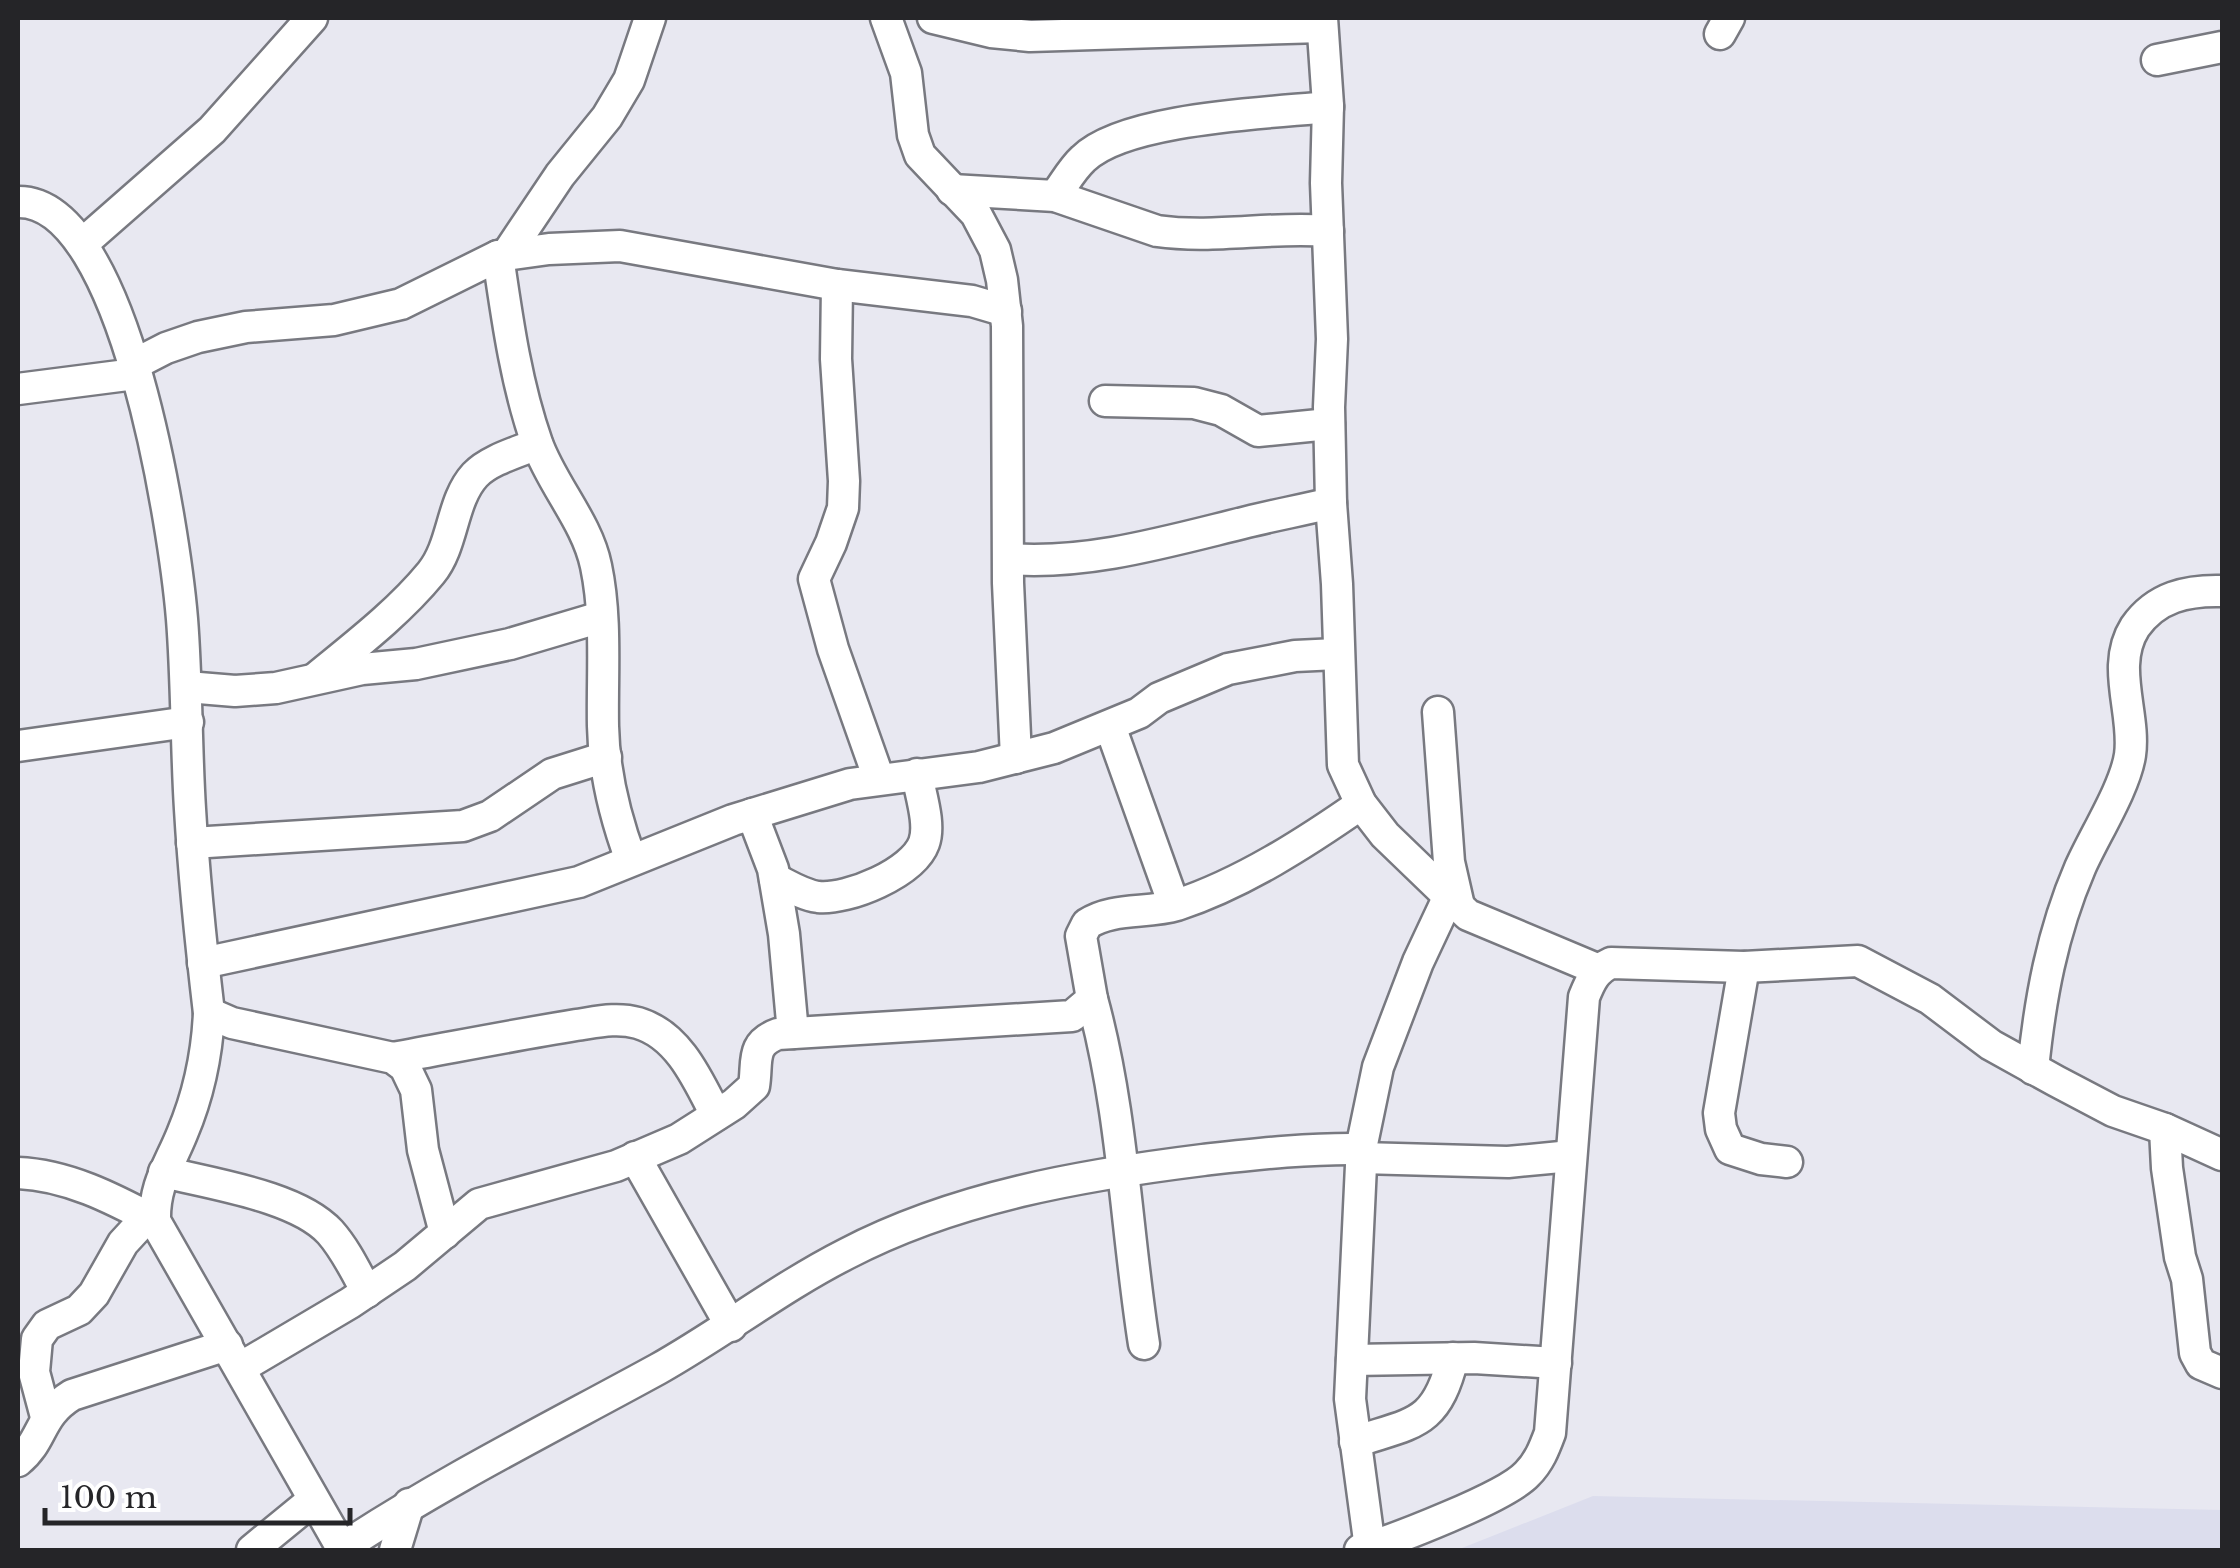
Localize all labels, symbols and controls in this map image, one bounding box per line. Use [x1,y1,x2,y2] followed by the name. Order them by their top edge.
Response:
[45,1463,350,1525] scale bar
[60,1479,157,1516] text: 100 m

